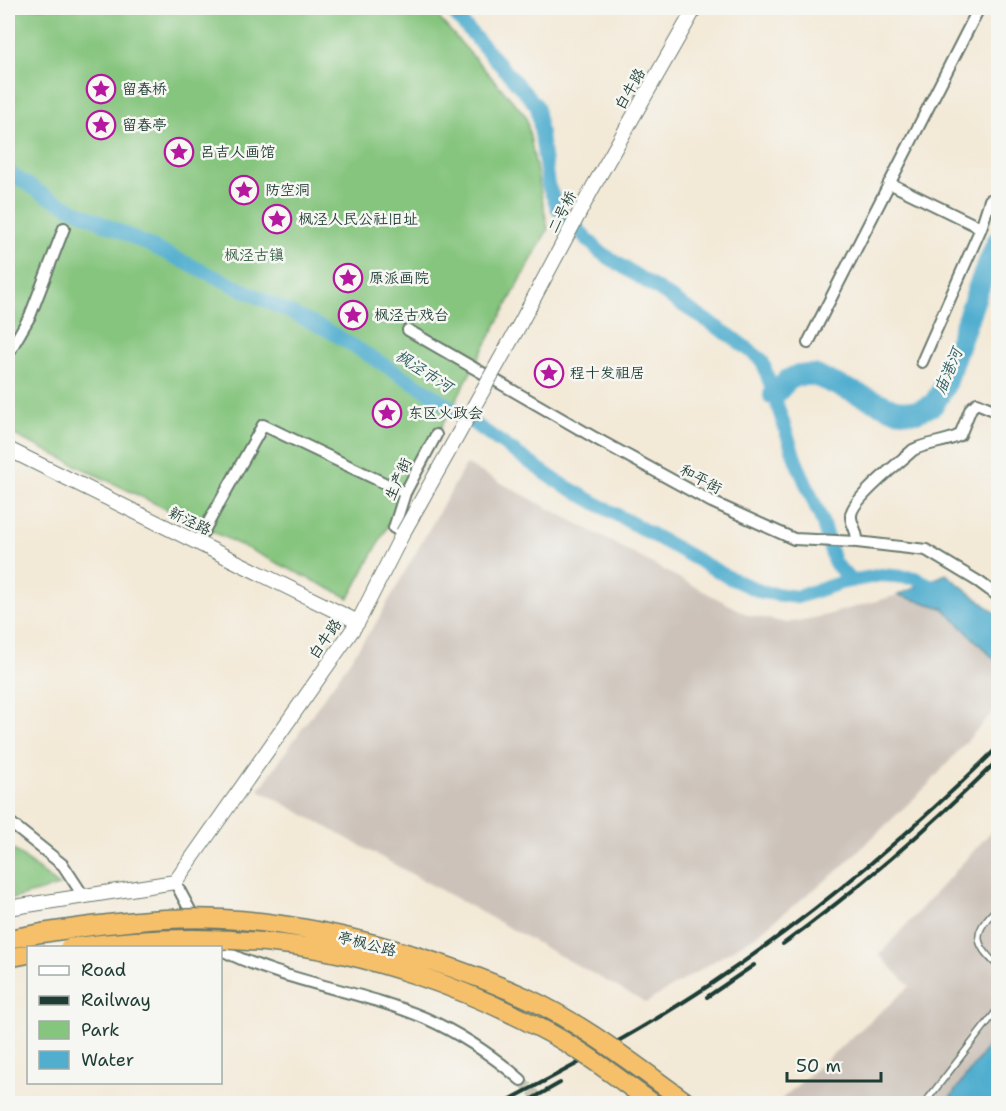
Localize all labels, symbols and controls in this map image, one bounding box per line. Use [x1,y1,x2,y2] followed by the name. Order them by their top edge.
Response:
[610,65,650,113] street label: 白牛路
[85,73,117,105] place icon: 留春桥
[122,79,167,99] place label: 留春桥
[85,109,117,141] place icon: 留春亭
[122,115,167,135] place label: 留春亭
[163,136,195,168] place icon: 吕吉人画馆
[200,142,275,162] place label: 吕吉人画馆
[228,174,260,206] place icon: 防空洞
[265,180,310,200] place label: 防空洞
[543,187,581,237] street label: 二号桥
[261,203,293,235] place icon: 枫泾人民公社旧址
[298,209,418,229] place label: 枫泾人民公社旧址
[224,245,284,265] park label: 枫泾古镇
[332,262,364,294] place icon: 原派画院
[369,268,429,288] place label: 原派画院
[337,299,369,331] place icon: 枫泾古戏台
[374,305,449,325] place label: 枫泾古戏台
[929,342,968,397] water label: 庙港河
[391,345,459,399] water label: 枫泾市河
[533,357,565,389] place icon: 程十发祖居
[570,363,645,383] place label: 程十发祖居
[371,397,403,429] place icon: 东区火政会
[408,403,483,423] place label: 东区火政会
[380,454,416,504] street label: 生产街
[676,460,726,498] street label: 和平街
[165,502,215,540] street label: 新泾路
[304,615,346,663] street label: 白牛路
[335,927,399,961] street label: 亭枫公路
[27,946,222,1084] legend
[81,958,126,982] text: Road
[81,988,151,1012] text: Railway
[81,1018,120,1042] text: Park
[787,1045,882,1083] scale bar
[81,1048,134,1072] text: Water
[796,1054,841,1078] text: 50 m

